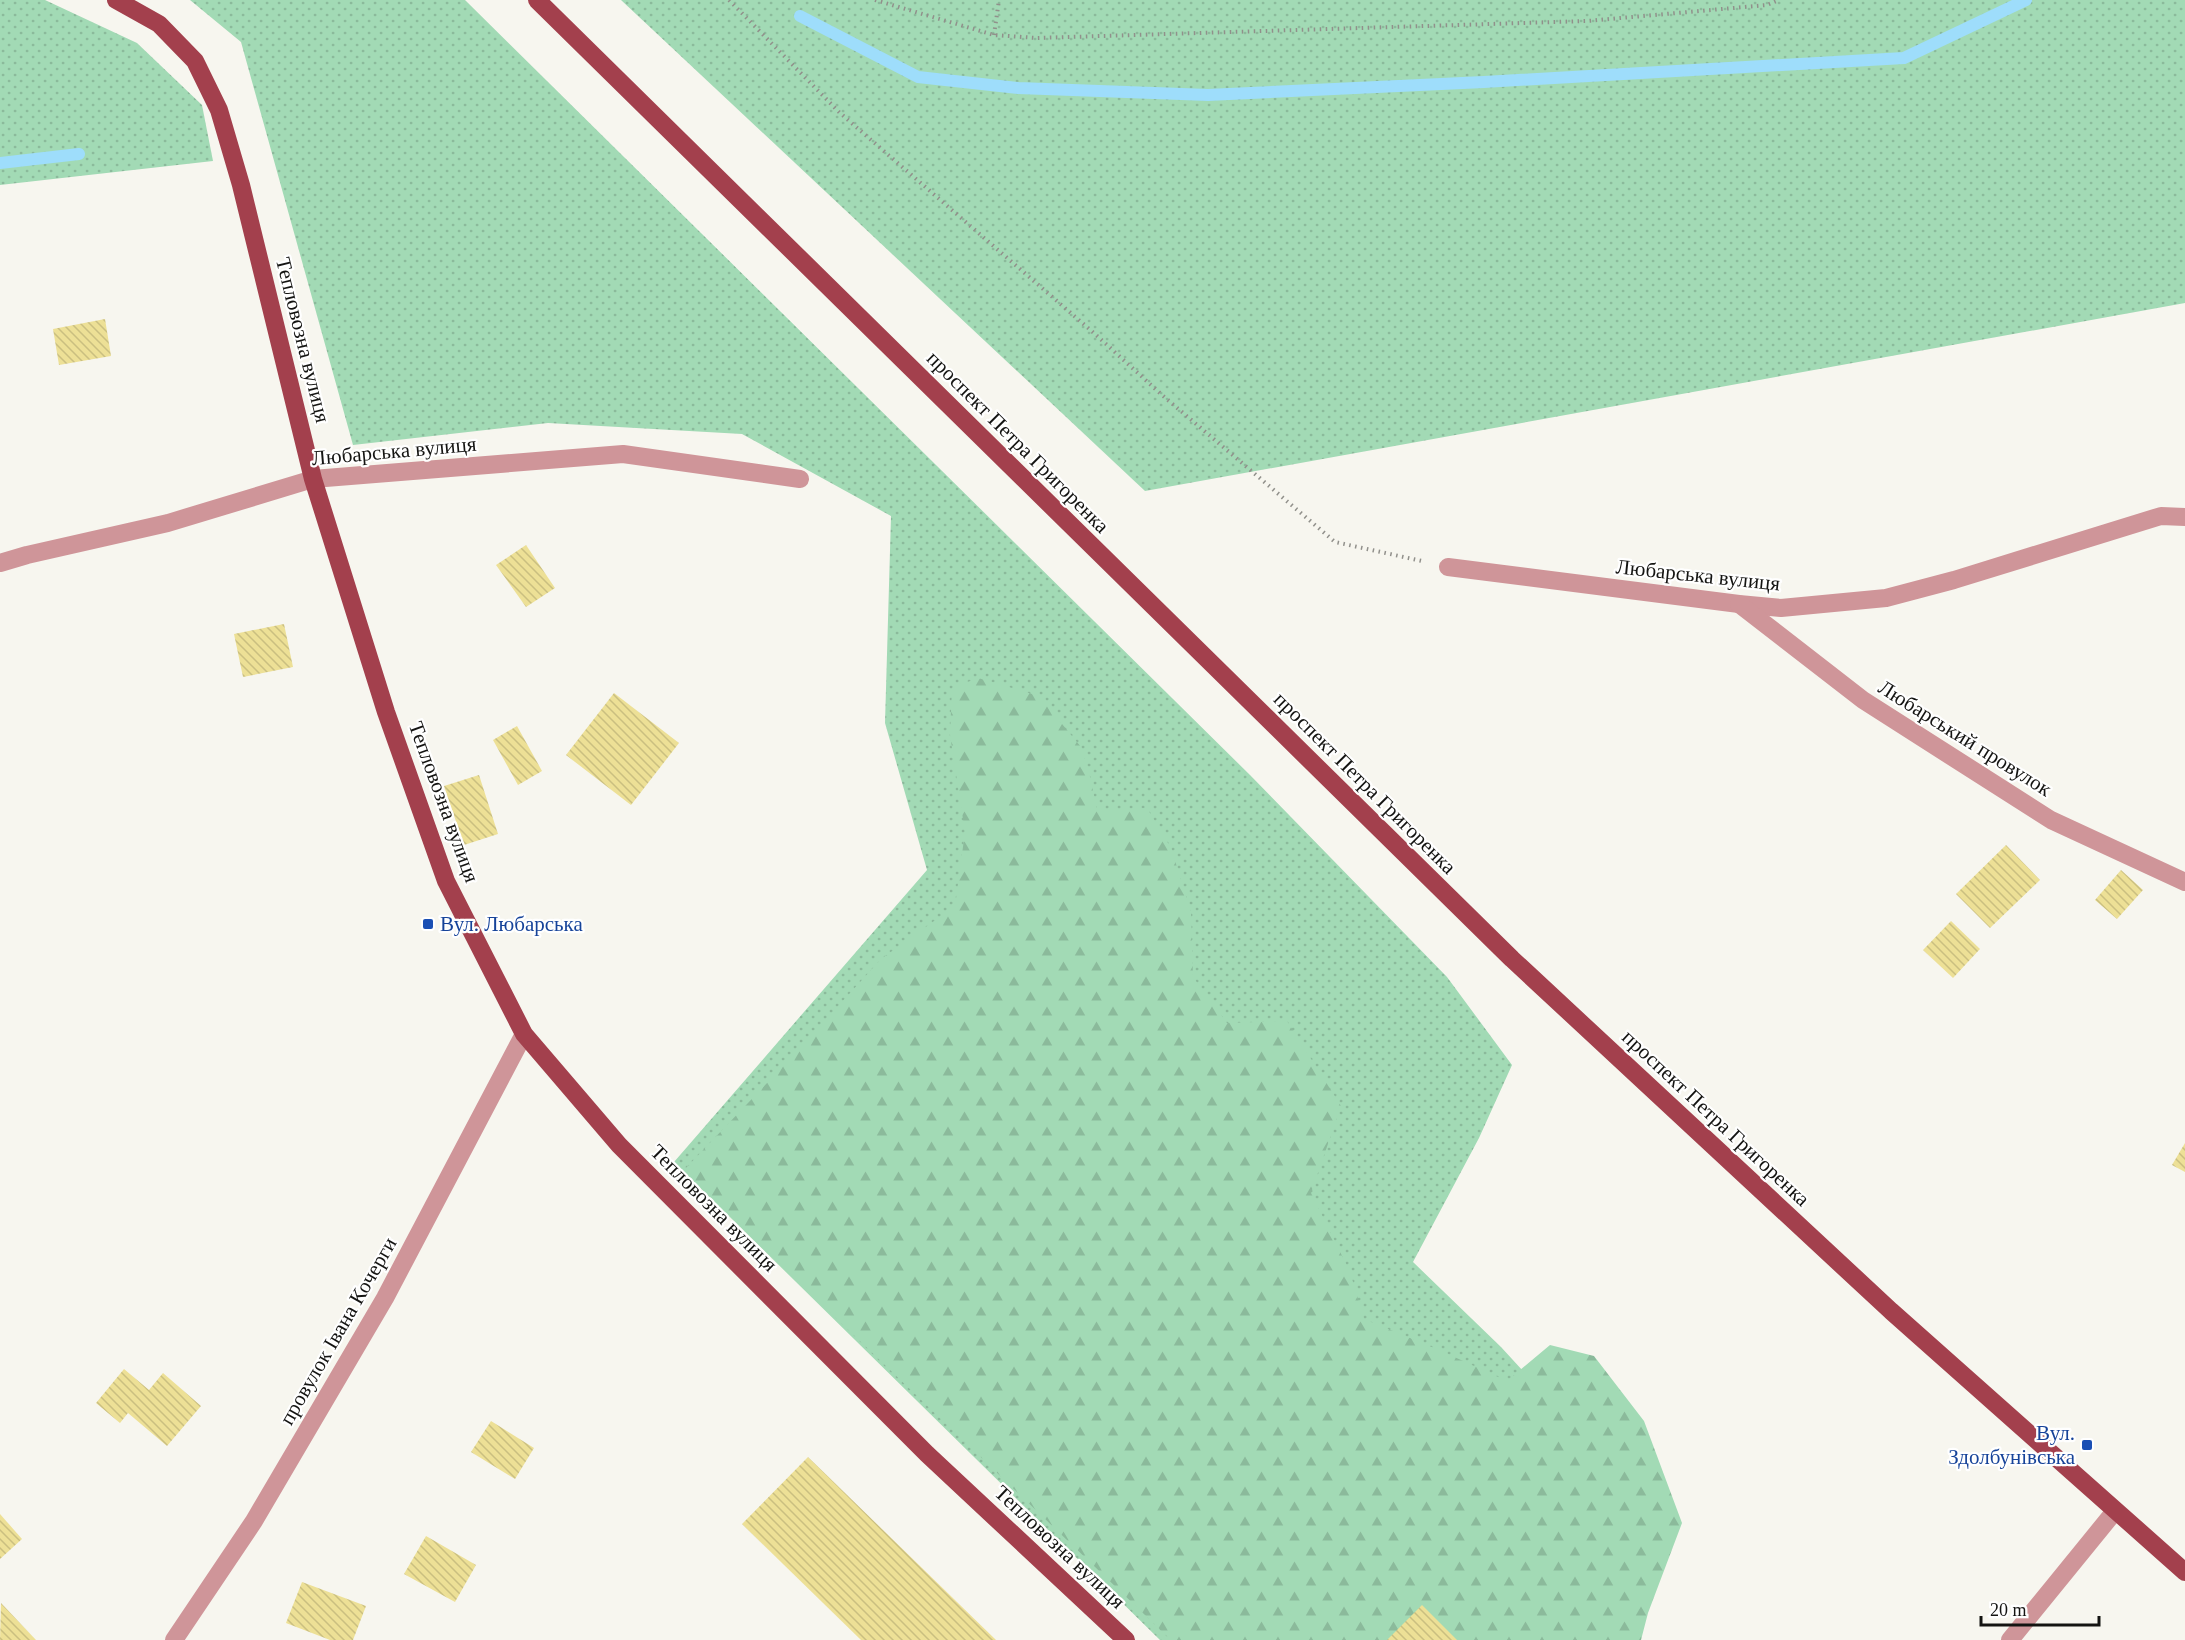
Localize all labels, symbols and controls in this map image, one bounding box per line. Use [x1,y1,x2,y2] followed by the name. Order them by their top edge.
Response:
[271,255,335,425] street label: Тепловозна вулиця
[922,346,1114,538] street label: проспект Петра Григоренка
[311,432,478,470] street label: Любарська вулиця
[1615,554,1782,596] street label: Любарська вулиця
[1874,675,2057,801] street label: Любарський провулок
[1269,687,1461,879] street label: проспект Петра Григоренка
[404,718,484,886] street label: Тепловозна вулиця
[440,912,584,936] place label: Вул. Любарська
[421,917,435,931] marker: Вул. Любарська
[1617,1025,1815,1212] street label: проспект Петра Григоренка
[646,1140,783,1277] street label: Тепловозна вулиця
[275,1233,401,1429] street label: провулок Івана Кочерги
[1948,1421,2076,1469] place label: Вул. Здолбунівська
[2080,1438,2094,1452] marker: Вул. Здолбунівська
[990,1480,1130,1614] street label: Тепловозна вулиця
[1981,1589,2100,1627] scale bar
[1990,1600,2027,1620] text: 20 m

